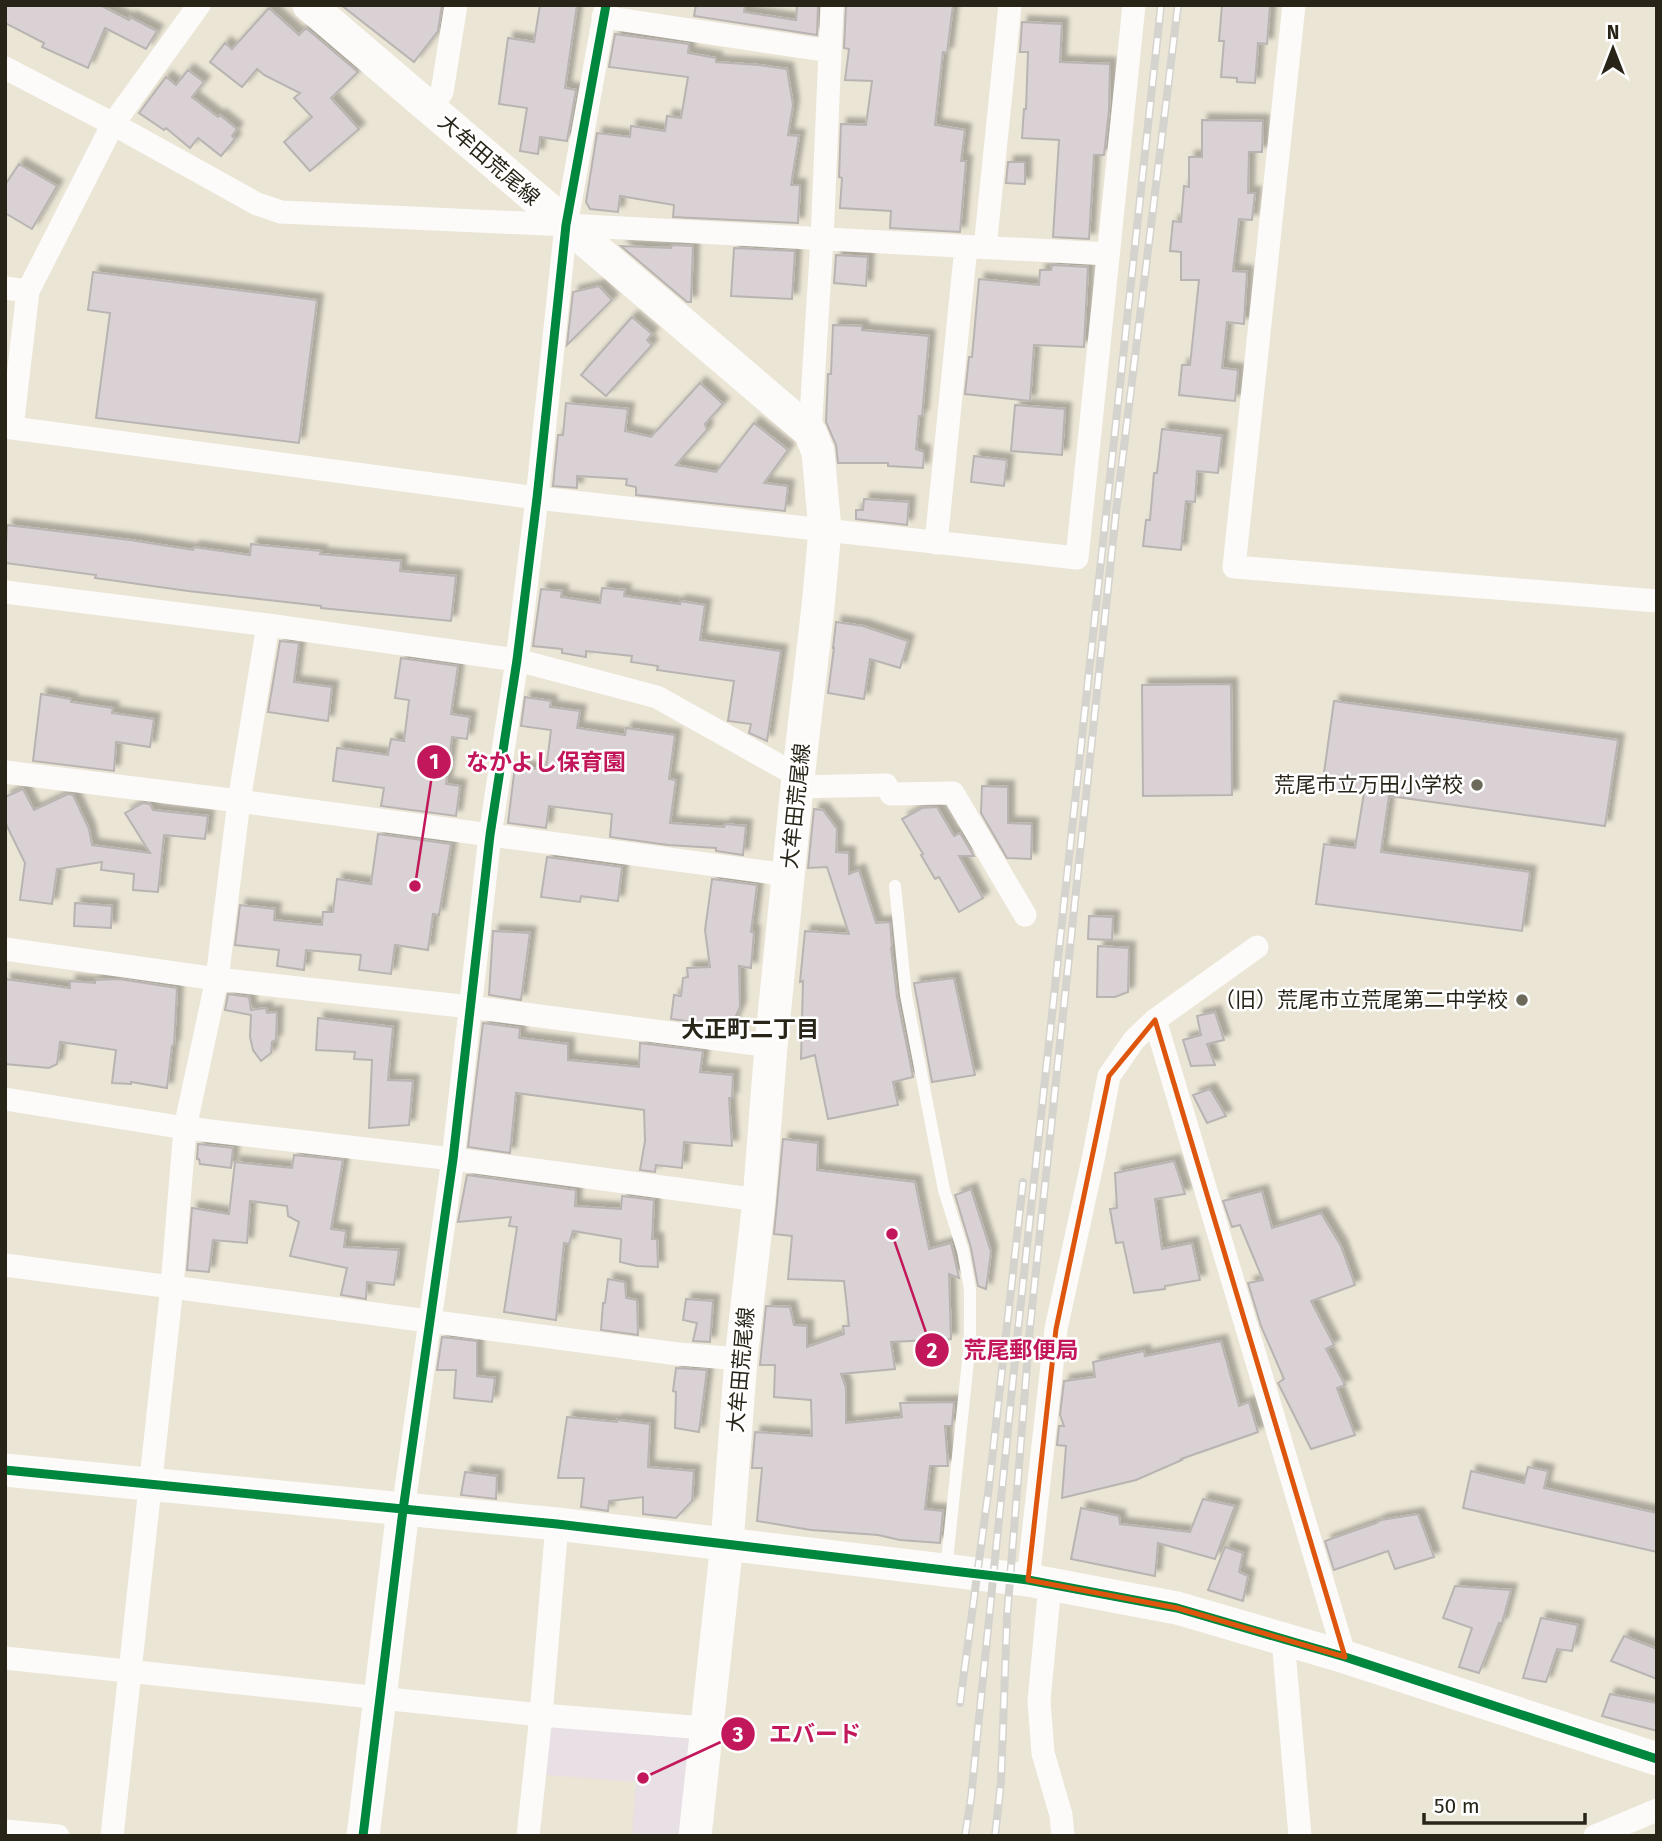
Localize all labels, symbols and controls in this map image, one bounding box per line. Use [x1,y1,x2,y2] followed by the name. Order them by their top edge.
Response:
[1578,14,1648,84] north arrow
[1607,21,1619,44] text: N
[433,109,545,211] street label: 大牟田荒尾線
[416,740,640,784] callout: なかよし保育園
[776,742,816,870] street label: 大牟田荒尾線
[466,748,626,776] text: なかよし保育園
[429,749,439,775] text: 1
[1274,772,1463,798] place label: 荒尾市立万田小学校
[1469,777,1485,793] marker: 荒尾市立万田小学校
[1214,987,1508,1013] place label: （旧）荒尾市立荒尾第二中学校
[1514,992,1530,1008] marker: （旧）荒尾市立荒尾第二中学校
[681,1015,819,1043] district label: 大正町二丁目
[723,1306,759,1434] street label: 大牟田荒尾線
[915,1328,1093,1372] callout: 荒尾郵便局
[964,1336,1079,1364] text: 荒尾郵便局
[927,1338,938,1364] text: 2
[720,1712,875,1756] callout: エバード
[769,1720,861,1748] text: エバード
[732,1722,744,1748] text: 3
[1424,1782,1585,1826] scale bar
[1434,1793,1480,1819] text: 50 m

